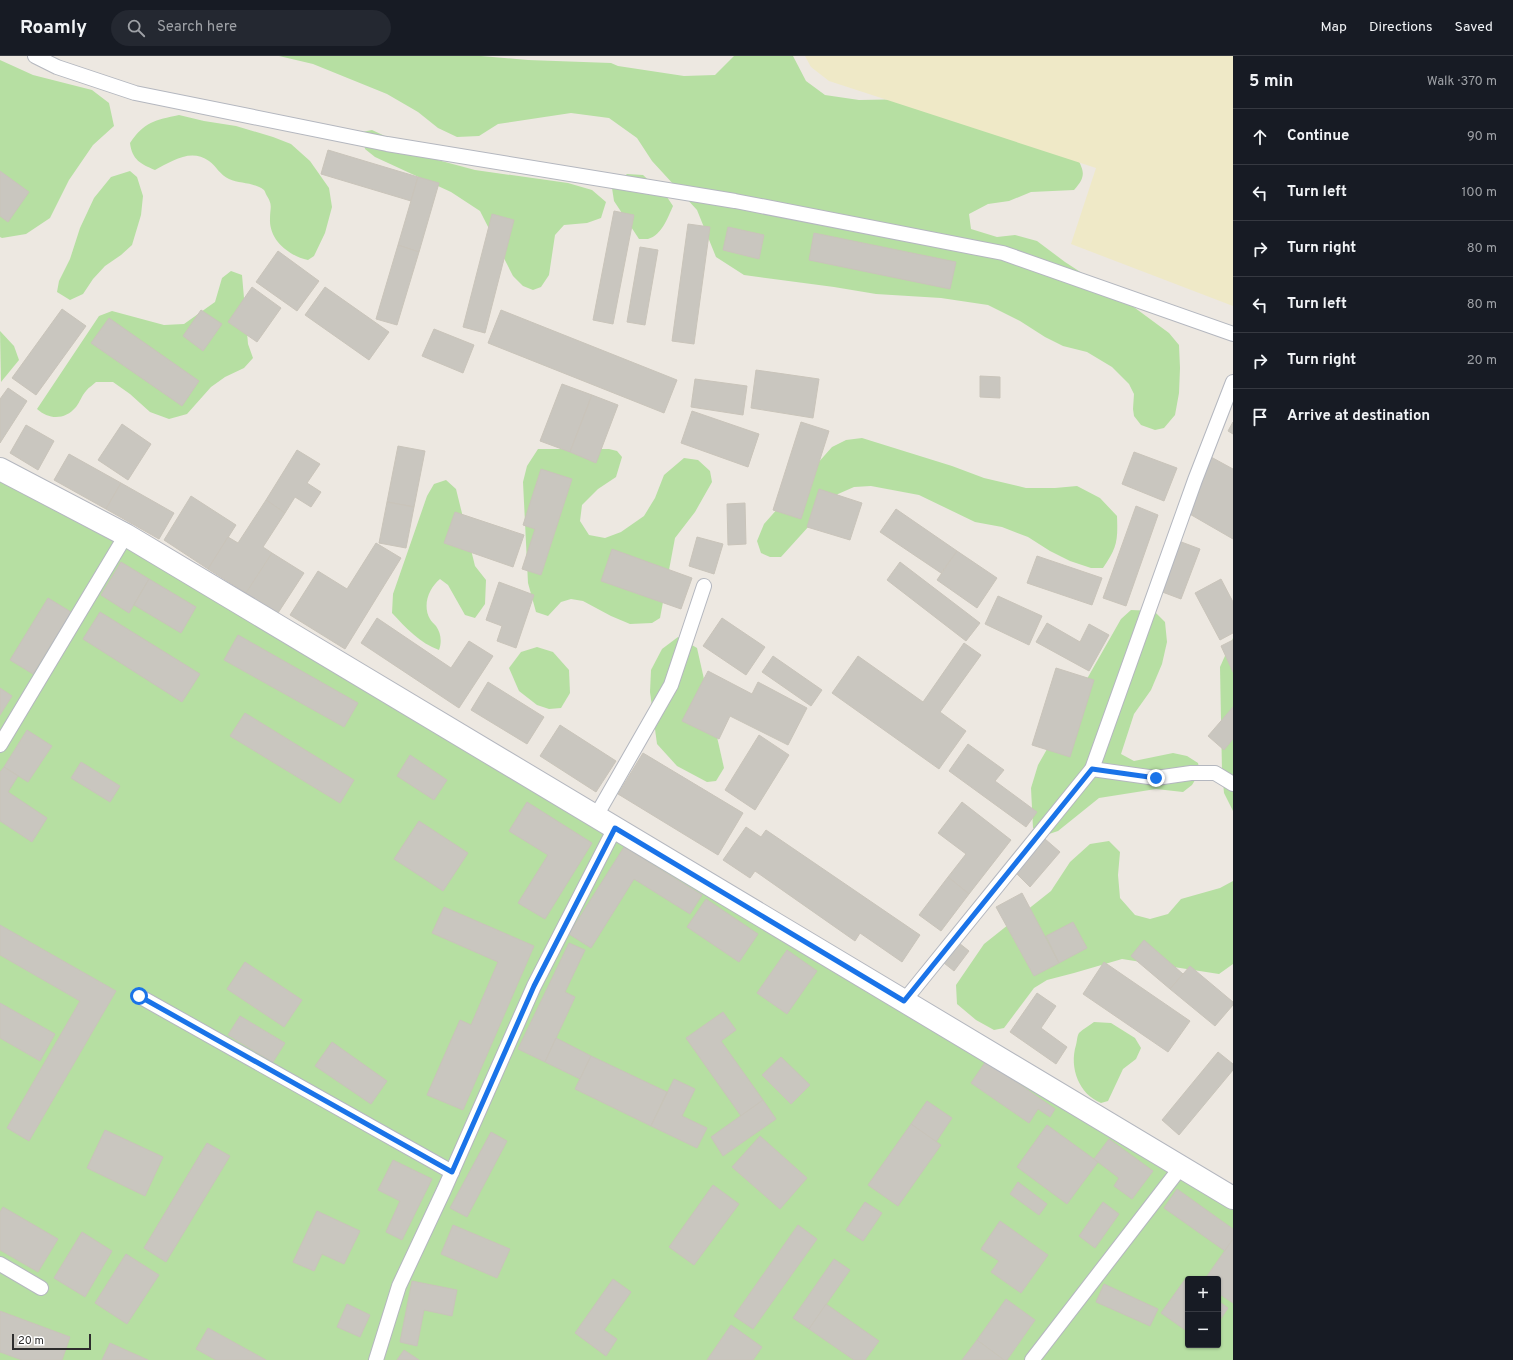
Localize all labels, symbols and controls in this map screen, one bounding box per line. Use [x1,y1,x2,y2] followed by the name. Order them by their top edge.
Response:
[111,10,391,46] search box
[20,16,87,40] text: Roamly
[125,17,147,39] icon: search
[157,18,237,37] text: Search here
[1321,19,1347,36] text: Map
[1369,19,1433,36] text: Directions
[1455,19,1493,36] text: Saved
[1249,71,1293,93] text: 5 min
[1427,74,1497,90] text: Walk · 370 m
[1249,126,1271,148] icon: ahead
[1287,127,1349,146] text: Continue
[1467,129,1497,145] text: 90 m
[1249,182,1271,204] icon: left
[1287,183,1347,202] text: Turn left
[1461,185,1497,201] text: 100 m
[1249,238,1271,260] icon: right
[1287,239,1356,258] text: Turn right
[1467,241,1497,257] text: 80 m
[1249,294,1271,316] icon: left
[1287,295,1347,314] text: Turn left
[1467,297,1497,313] text: 80 m
[1249,350,1271,372] icon: right
[1287,351,1356,370] text: Turn right
[1467,353,1497,369] text: 20 m
[1249,406,1271,428] icon: arrive
[1287,407,1430,426] text: Arrive at destination
[1147,769,1165,787] route end
[130,987,148,1005] route start
[1185,1276,1221,1348] map controls
[1185,1276,1221,1312] button: +
[1185,1312,1221,1348] button: −
[12,1332,91,1351] scale bar
[18,1334,44,1348] text: 20 m

